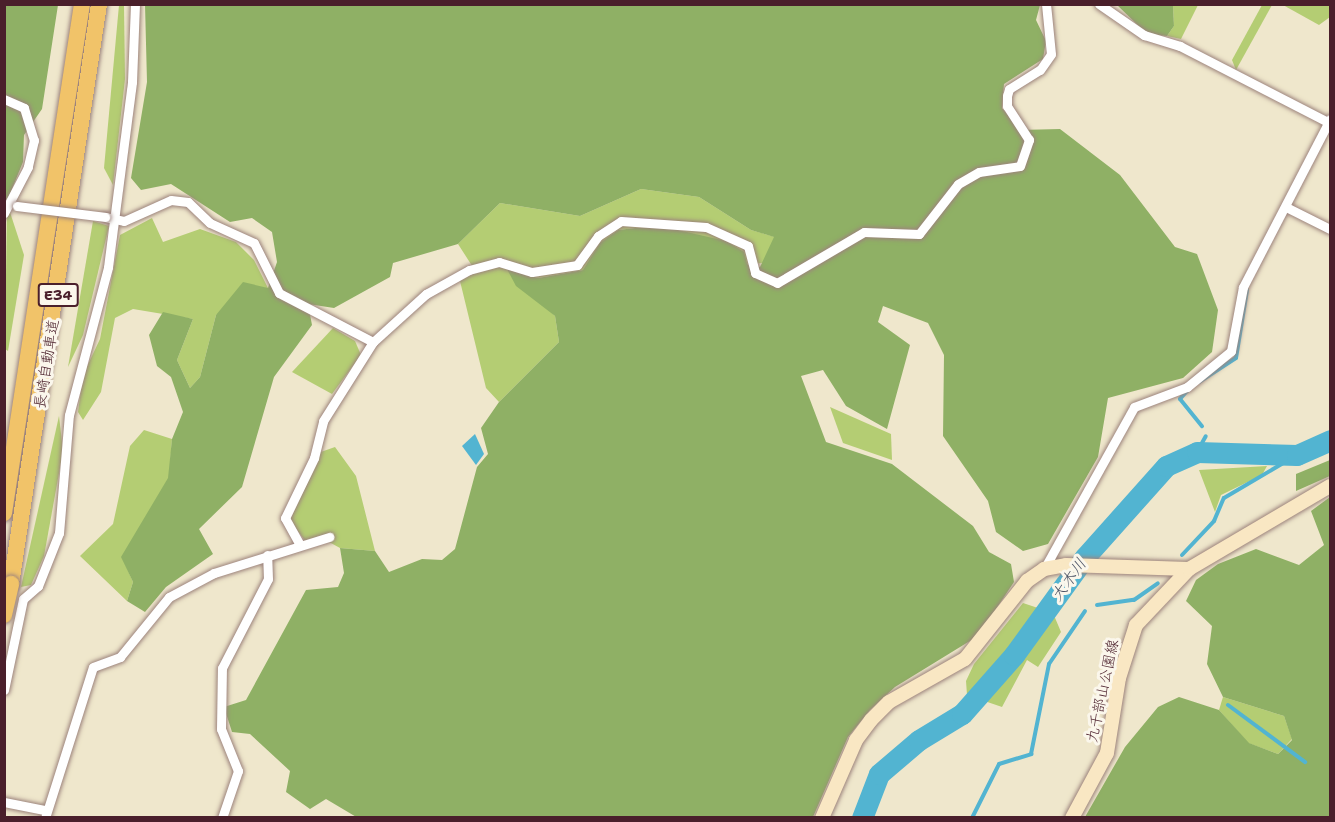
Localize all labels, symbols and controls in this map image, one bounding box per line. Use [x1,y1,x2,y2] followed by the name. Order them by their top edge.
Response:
[37,284,79,306] road number: E34
[31,318,63,410] street label: 長崎自動車道
[1047,555,1091,605] water label: 大木川
[1083,638,1123,744] street label: 九千部山公園線

